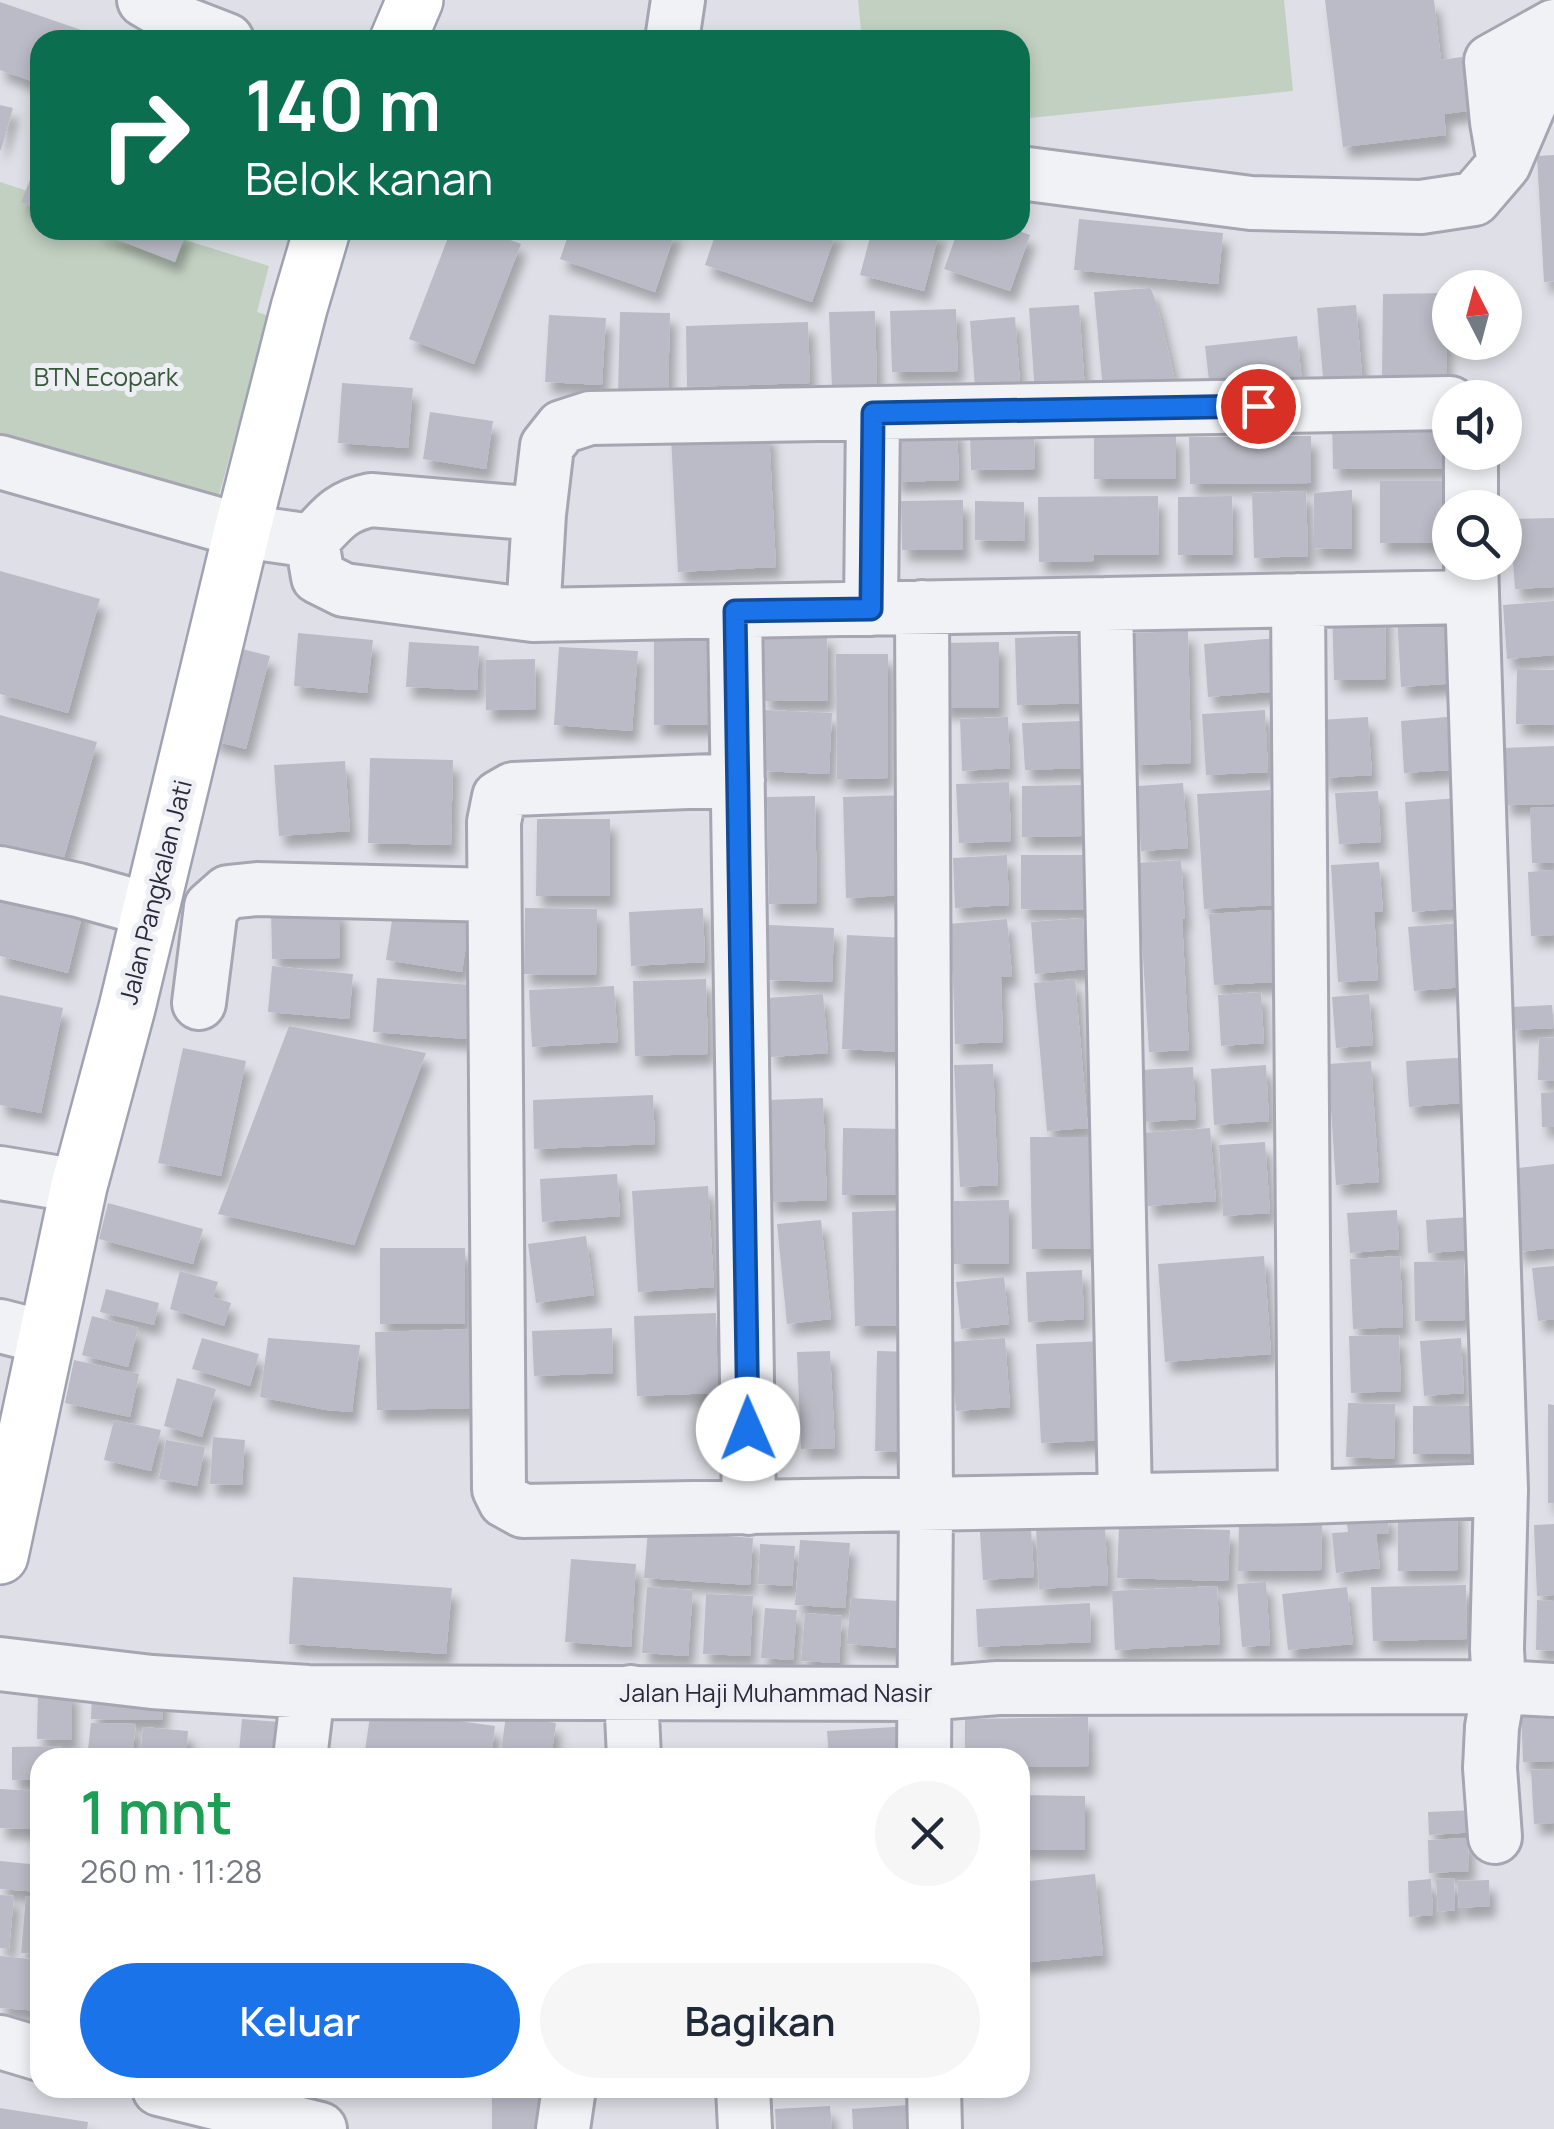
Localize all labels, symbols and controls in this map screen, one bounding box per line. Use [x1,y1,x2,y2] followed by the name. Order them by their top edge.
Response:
[245,56,441,152] text: 140 m
[80,70,210,200] icon: right
[245,147,493,209] text: Belok kanan
[1432,270,1522,360] north arrow
[1432,270,1522,580] map controls
[34,359,179,394] park label: BTN Ecopark
[1216,364,1301,449] pin
[1231,379,1286,434] icon: arrive
[1432,380,1522,470] button: sound
[1432,490,1522,580] button: search
[110,776,200,1008] street label: Jalan Pangkalan Jati
[696,1377,800,1481] position arrow
[620,1675,932,1710] street label: Jalan Haji Muhammad Nasir
[80,1770,233,1852] text: 1 mnt
[875,1781,980,1886] button: close
[80,1849,263,1893] text: 260 m · 11:28
[80,1963,520,2078] button: Keluar
[540,1963,980,2078] button: Bagikan

